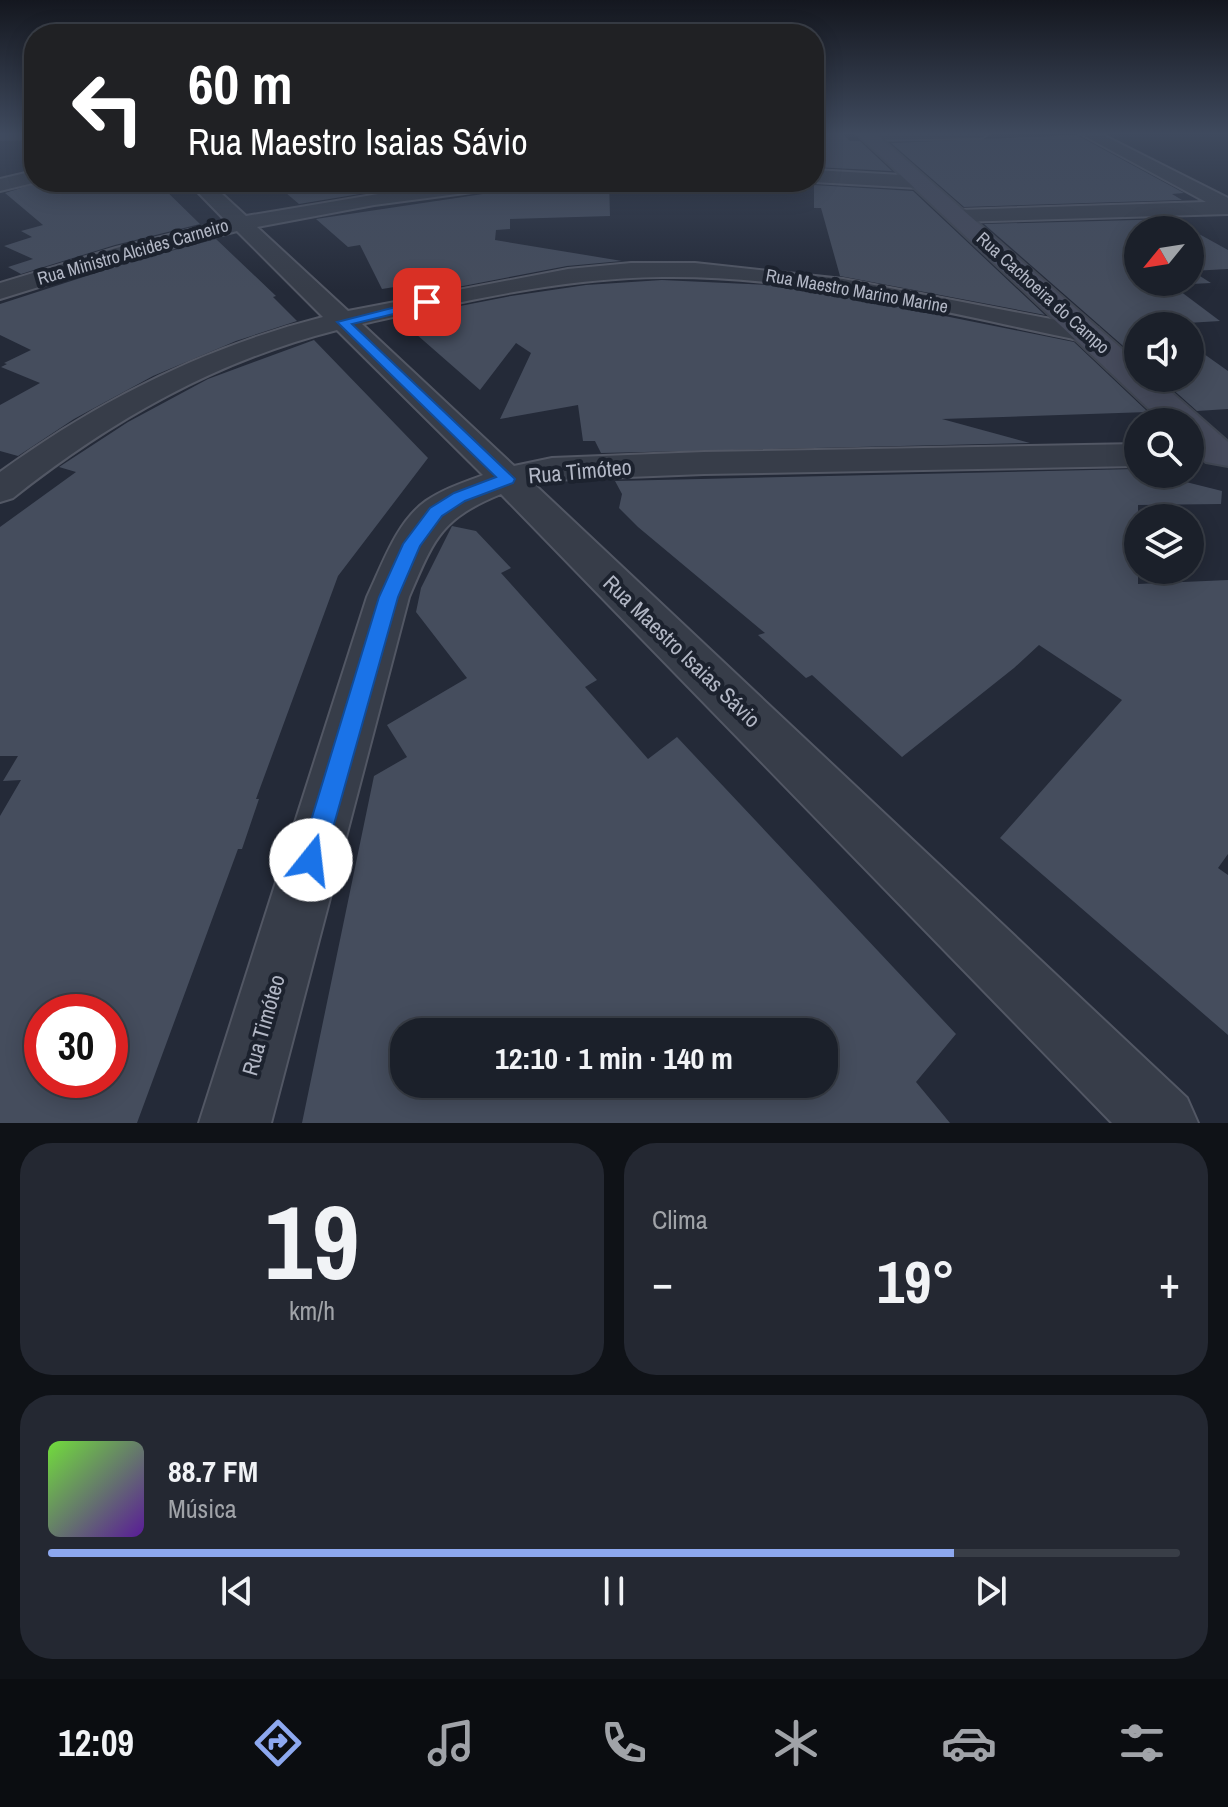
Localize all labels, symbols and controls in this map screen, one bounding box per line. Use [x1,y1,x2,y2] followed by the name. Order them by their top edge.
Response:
[188,46,293,121] text: 60 m
[56,56,160,160] icon: left
[188,118,528,166] text: Rua Maestro Isaias Sávio
[34,212,231,291] street label: Rua Ministro Alcides Carneiro
[1124,216,1204,296] north arrow
[1124,216,1204,584] map controls
[971,226,1115,359] street label: Rua Cachoeira do Campo
[764,262,950,319] street label: Rua Maestro Marino Marine
[393,268,461,336] pin
[405,280,449,324] icon: arrive
[1124,312,1204,392] button: sound
[1124,408,1204,488] button: search
[527,452,633,490] street label: Rua Timóteo
[1124,504,1204,584] button: layers
[597,568,767,734] street label: Rua Maestro Isaias Sávio
[269,818,353,902] position arrow
[234,971,292,1079] street label: Rua Timóteo
[24,994,128,1098] speed limit sign: 30
[495,1038,733,1078] text: 12:10 · 1 min · 140 m
[265,1171,359,1311] text: 19
[652,1202,708,1237] text: Clima
[877,1241,955,1322] text: 19°
[652,1252,673,1312] text: −
[1159,1252,1180,1312] text: +
[289,1293,335,1328] text: km/h
[168,1451,258,1491] text: 88.7 FM
[168,1491,237,1526] text: Música
[215,1569,259,1613] icon: previous
[592,1569,636,1613] icon: pause
[969,1569,1013,1613] icon: next
[250,1715,306,1771] icon: directions
[423,1715,479,1771] icon: music
[596,1715,652,1771] icon: phone
[768,1715,824,1771] icon: climate
[941,1715,997,1771] icon: car
[1114,1715,1170,1771] icon: filters
[58,1719,134,1767] text: 12:09

